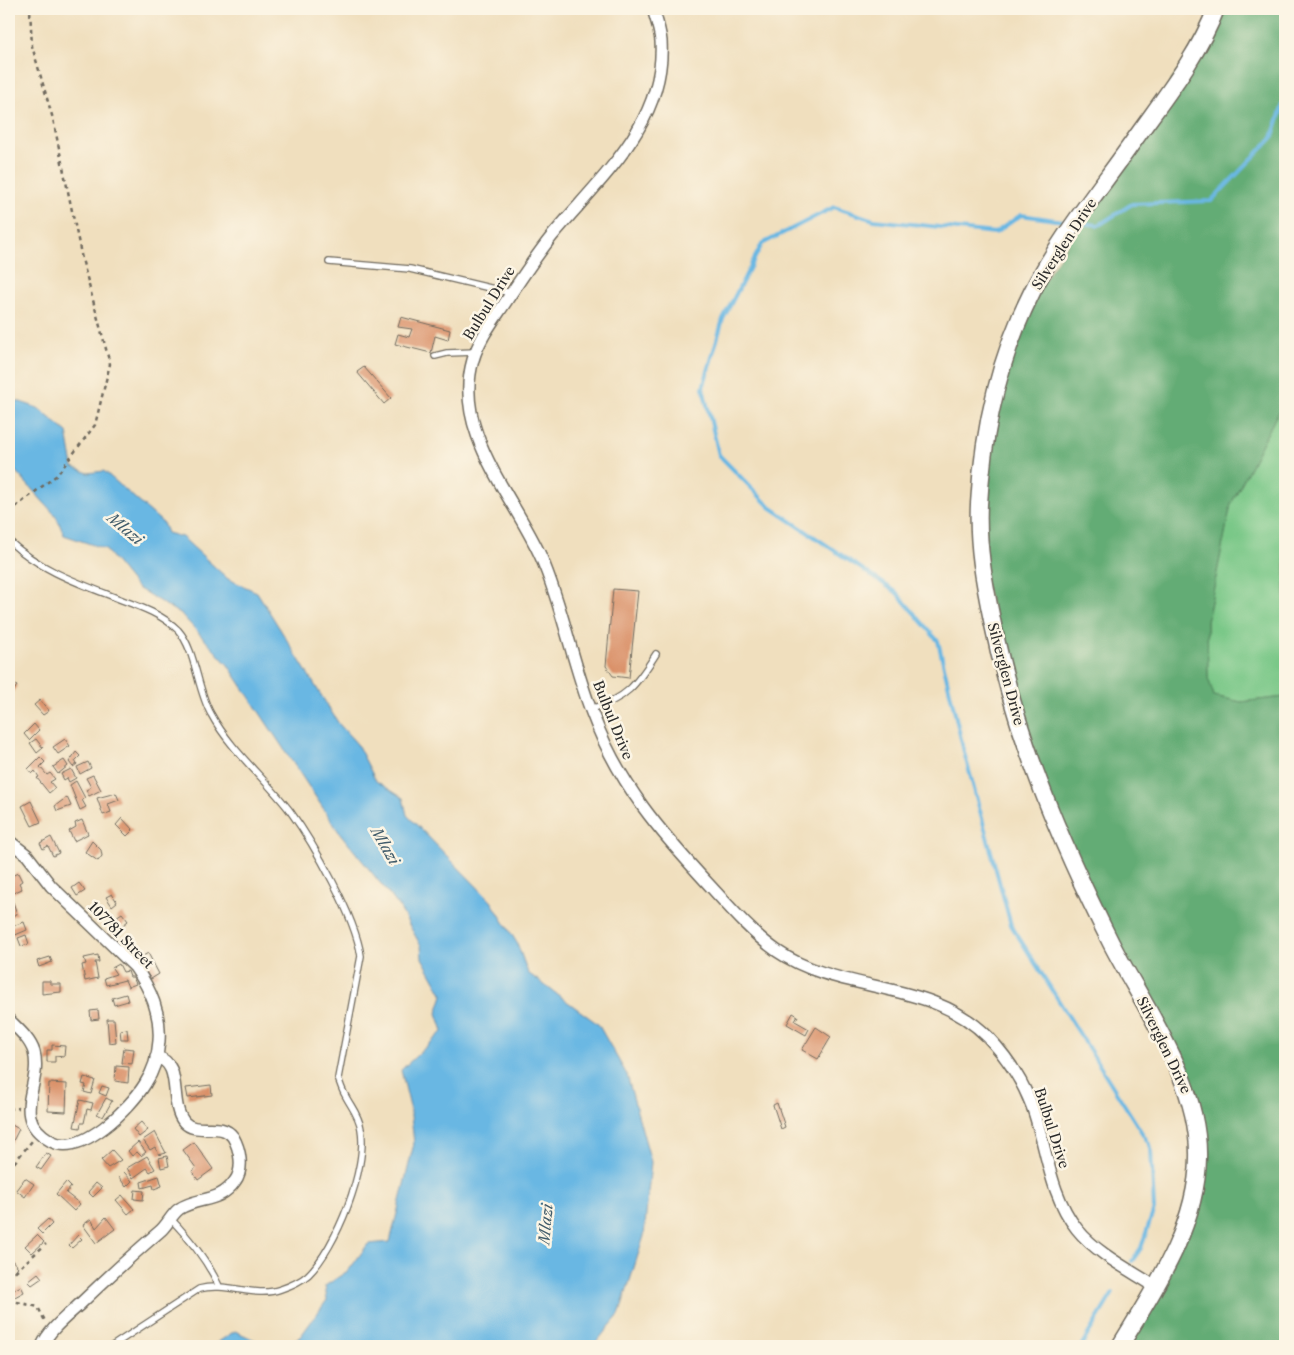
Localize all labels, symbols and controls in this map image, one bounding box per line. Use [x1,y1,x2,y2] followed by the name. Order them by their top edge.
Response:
[1028,195,1100,293] street label: Silverglen Drive
[459,263,519,343] street label: Bulbul Drive
[102,507,148,550] water label: Mlazi
[984,621,1028,728] street label: Silverglen Drive
[589,678,637,762] street label: Bulbul Drive
[366,822,404,869] water label: Mlazi
[85,898,157,972] street label: 107781 Street
[1133,994,1195,1097] street label: Silverglen Drive
[1030,1085,1074,1171] street label: Bulbul Drive
[534,1202,557,1247] water label: Mlazi

